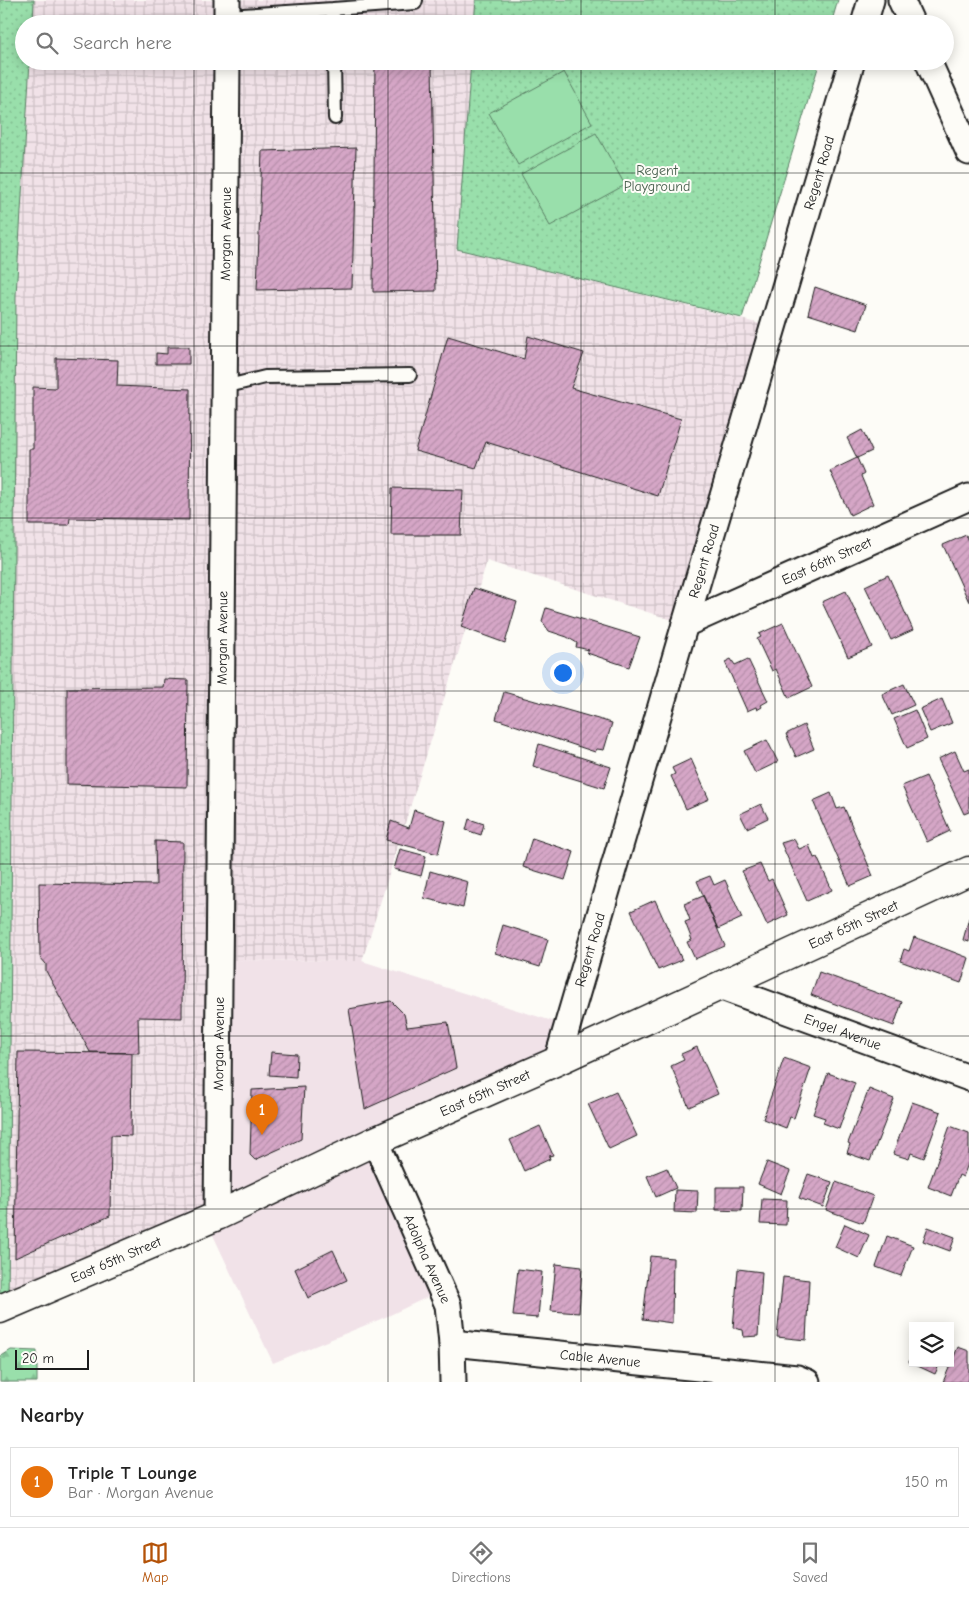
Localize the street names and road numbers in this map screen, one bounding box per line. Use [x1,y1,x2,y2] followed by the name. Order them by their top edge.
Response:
[800,134,838,212] street label: Regent Road
[217,187,234,281] street label: Morgan Avenue
[685,522,723,600] street label: Regent Road
[779,533,875,588] street label: East 66th Street
[213,591,231,685] street label: Morgan Avenue
[806,896,902,952] street label: East 65th Street
[571,911,608,989] street label: Regent Road
[210,997,227,1091] street label: Morgan Avenue
[802,1010,884,1054] street label: Engel Avenue
[437,1065,533,1120] street label: East 65th Street
[400,1212,455,1306] street label: Adolpha Avenue
[68,1232,165,1286] street label: East 65th Street
[559,1346,641,1371] street label: Cable Avenue

